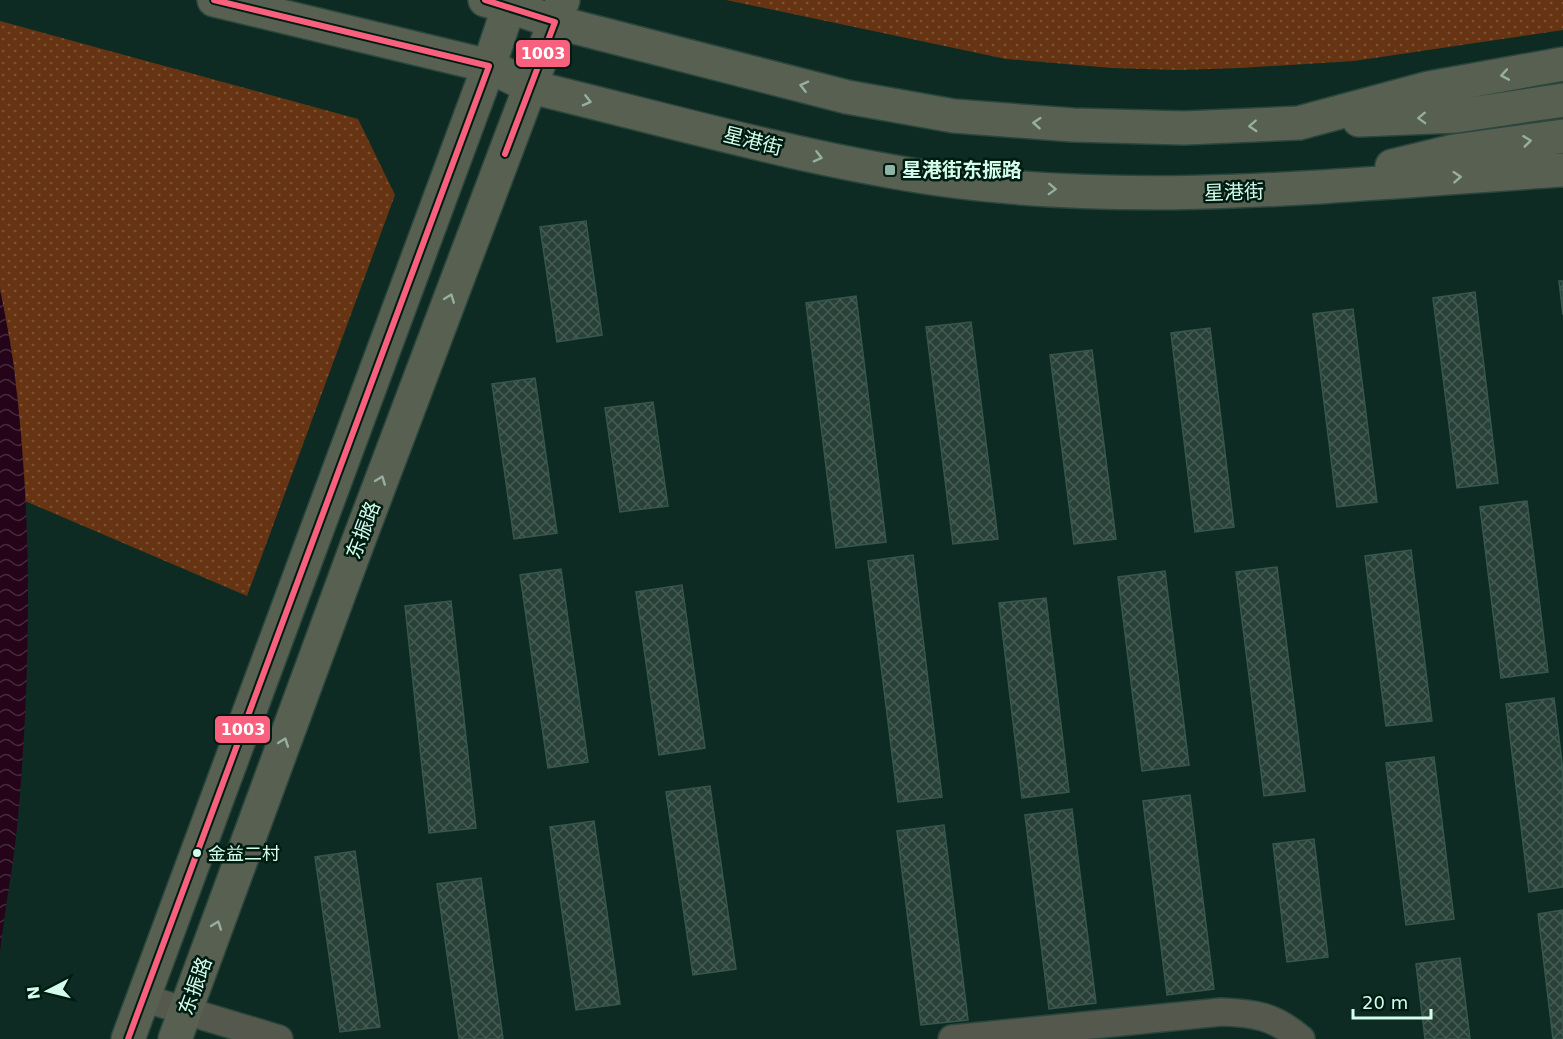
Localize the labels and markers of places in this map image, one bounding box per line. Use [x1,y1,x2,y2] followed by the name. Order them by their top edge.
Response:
[902,158,1022,182] place label: 星港街东振路
[883,163,897,177] marker: 星港街东振路
[208,843,280,864] place label: 金益二村
[191,847,203,859] marker: 金益二村

